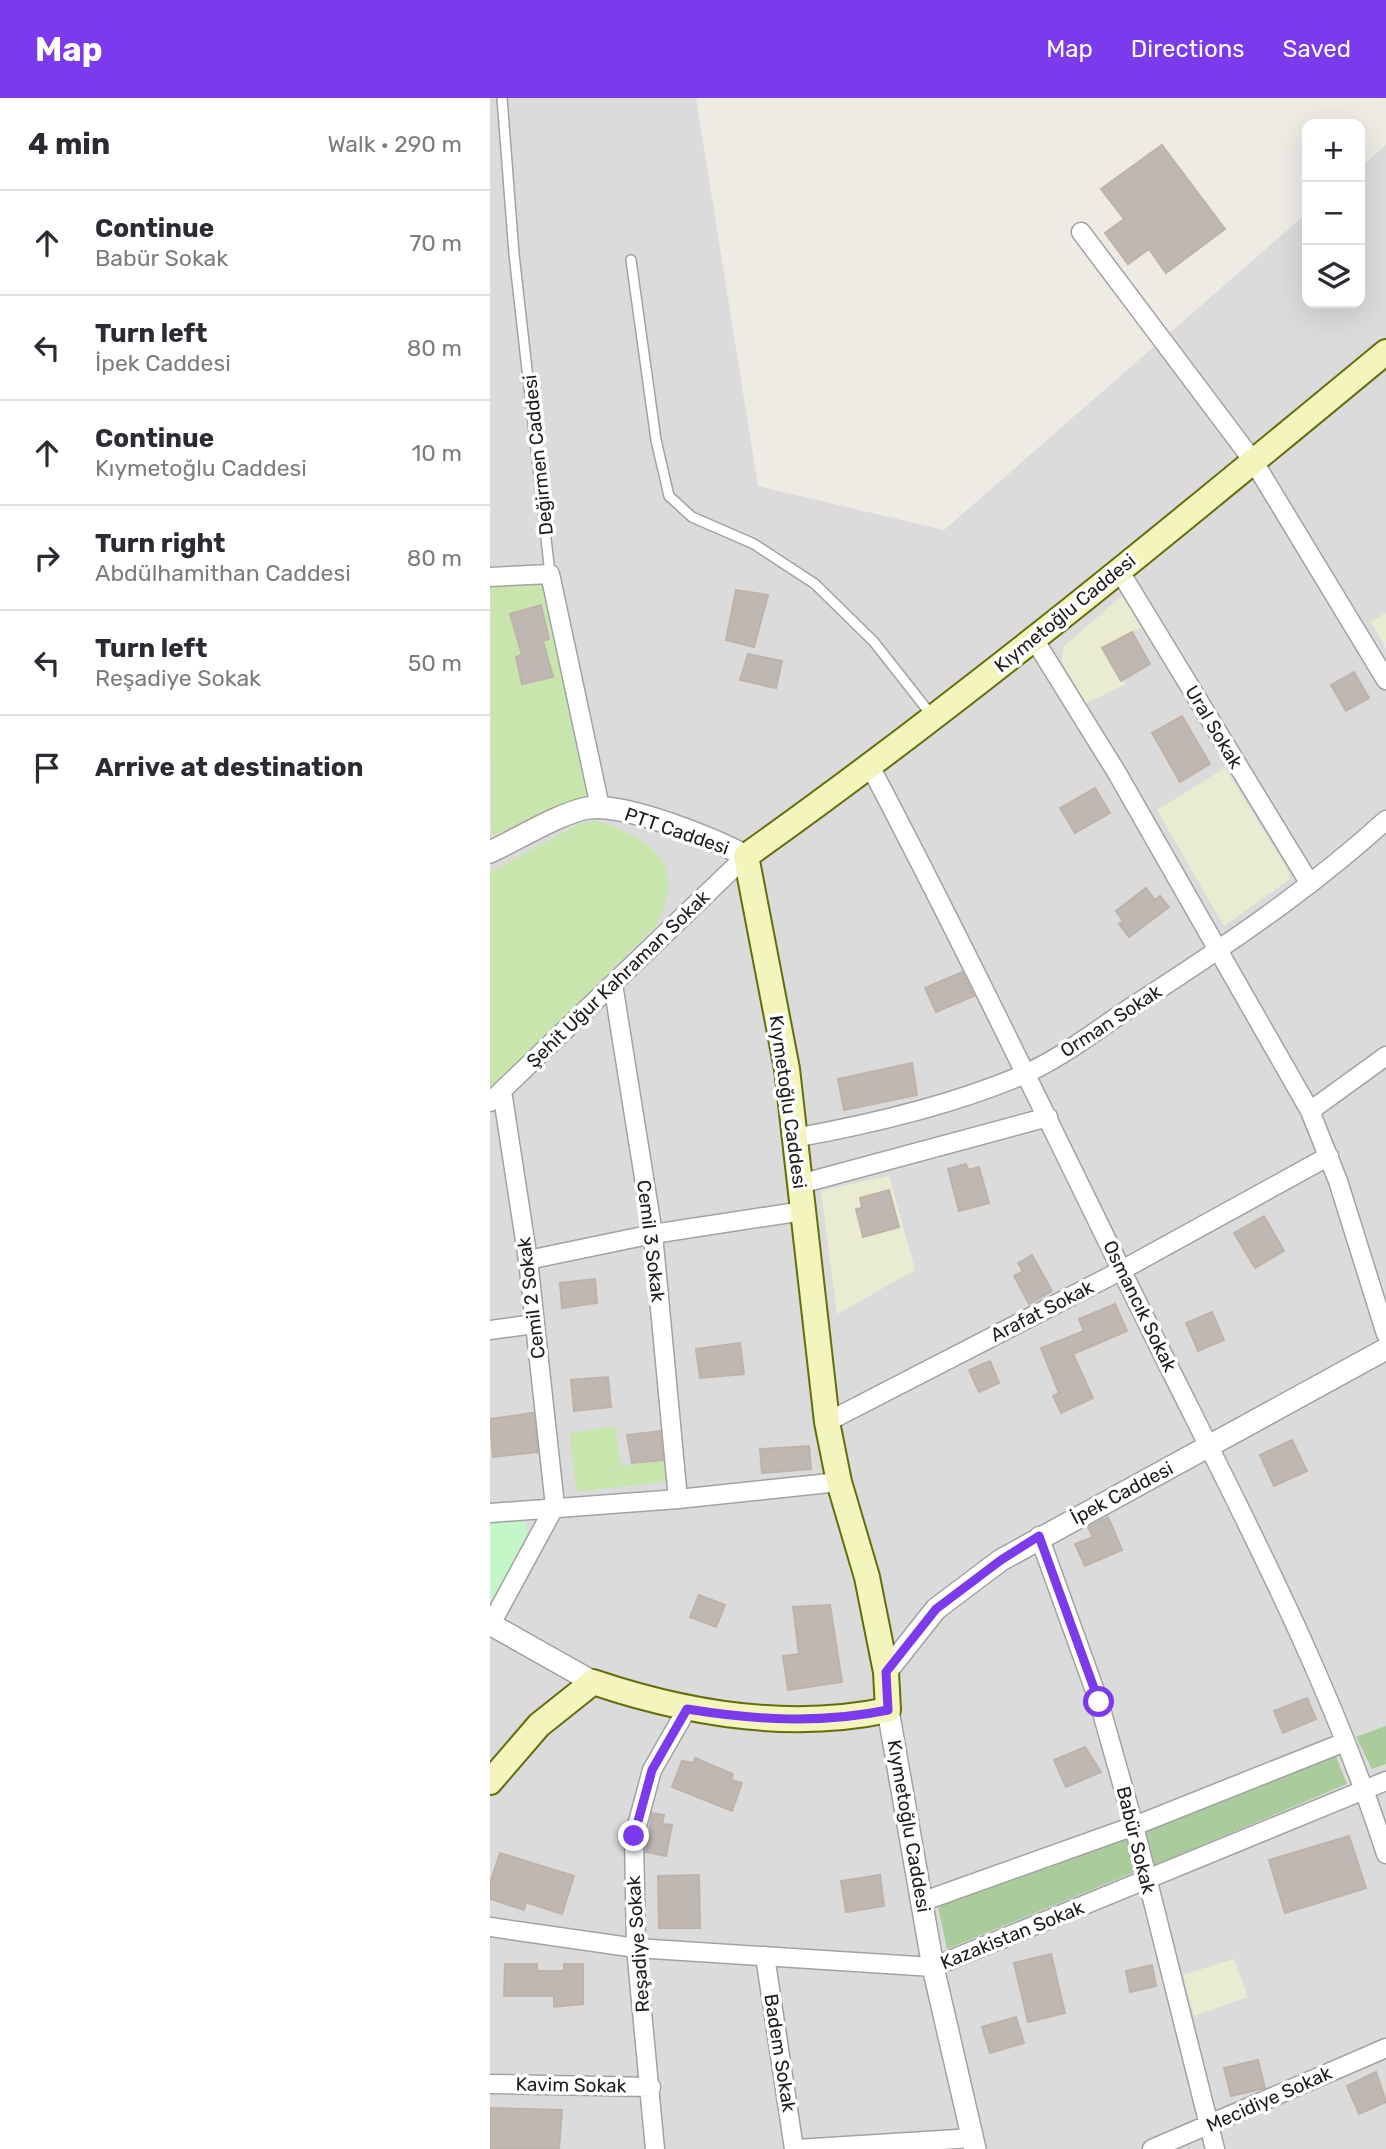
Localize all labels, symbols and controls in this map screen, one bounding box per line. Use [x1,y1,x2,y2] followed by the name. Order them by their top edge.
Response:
[35,30,103,69] text: Map
[1046,35,1093,63] text: Map
[1131,35,1244,63] text: Directions
[1282,35,1351,63] text: Saved
[1302,119,1365,308] map controls
[1302,119,1365,182] button: +
[28,126,110,162] text: 4 min
[327,130,462,158] text: Walk · 290 m
[1302,182,1365,245] button: −
[95,213,214,244] text: Continue
[28,224,66,262] icon: ahead
[410,229,462,257] text: 70 m
[95,244,228,272] text: Babür Sokak
[1302,245,1365,308] button: layers
[95,318,207,349] text: Turn left
[28,329,66,367] icon: left
[407,334,462,362] text: 80 m
[95,349,231,377] text: İpek Caddesi
[518,374,558,536] street label: Değirmen Caddesi
[95,423,214,454] text: Continue
[28,434,66,472] icon: ahead
[411,439,462,467] text: 10 m
[95,454,307,482] text: Kıymetoğlu Caddesi
[95,528,225,559] text: Turn right
[28,539,66,577] icon: right
[407,544,462,572] text: 80 m
[990,549,1140,677] street label: Kıymetoğlu Caddesi
[95,559,351,587] text: Abdülhamithan Caddesi
[95,633,207,664] text: Turn left
[28,644,66,682] icon: left
[408,649,462,677] text: 50 m
[95,664,261,692] text: Reşadiye Sokak
[1180,681,1248,773] street label: Ural Sokak
[28,749,66,787] icon: arrive
[95,752,363,783] text: Arrive at destination
[622,802,732,860] street label: PTT Caddesi
[522,885,714,1072] street label: Şehit Uğur Kahraman Sokak
[1056,980,1166,1062] street label: Orman Sokak
[764,1014,812,1190] street label: Kıymetoğlu Caddesi
[632,1179,670,1304] street label: Cemil 3 Sokak
[512,1236,550,1360] street label: Cemil 2 Sokak
[1098,1236,1182,1376] street label: Osmancık Sokak
[987,1275,1098,1347] street label: Arafat Sokak
[1067,1457,1177,1529] street label: İpek Caddesi
[1083,1686,1114,1717] route start
[882,1738,936,1914] street label: Kıymetoğlu Caddesi
[1112,1784,1161,1896] street label: Babür Sokak
[618,1820,649,1851] route end
[622,1875,654,2013] street label: Reşadiye Sokak
[937,1896,1087,1974] street label: Kazakistan Sokak
[759,1992,801,2114] street label: Badem Sokak
[1203,2061,1335,2137] street label: Mecidiye Sokak
[515,2073,627,2097] street label: Kavim Sokak

